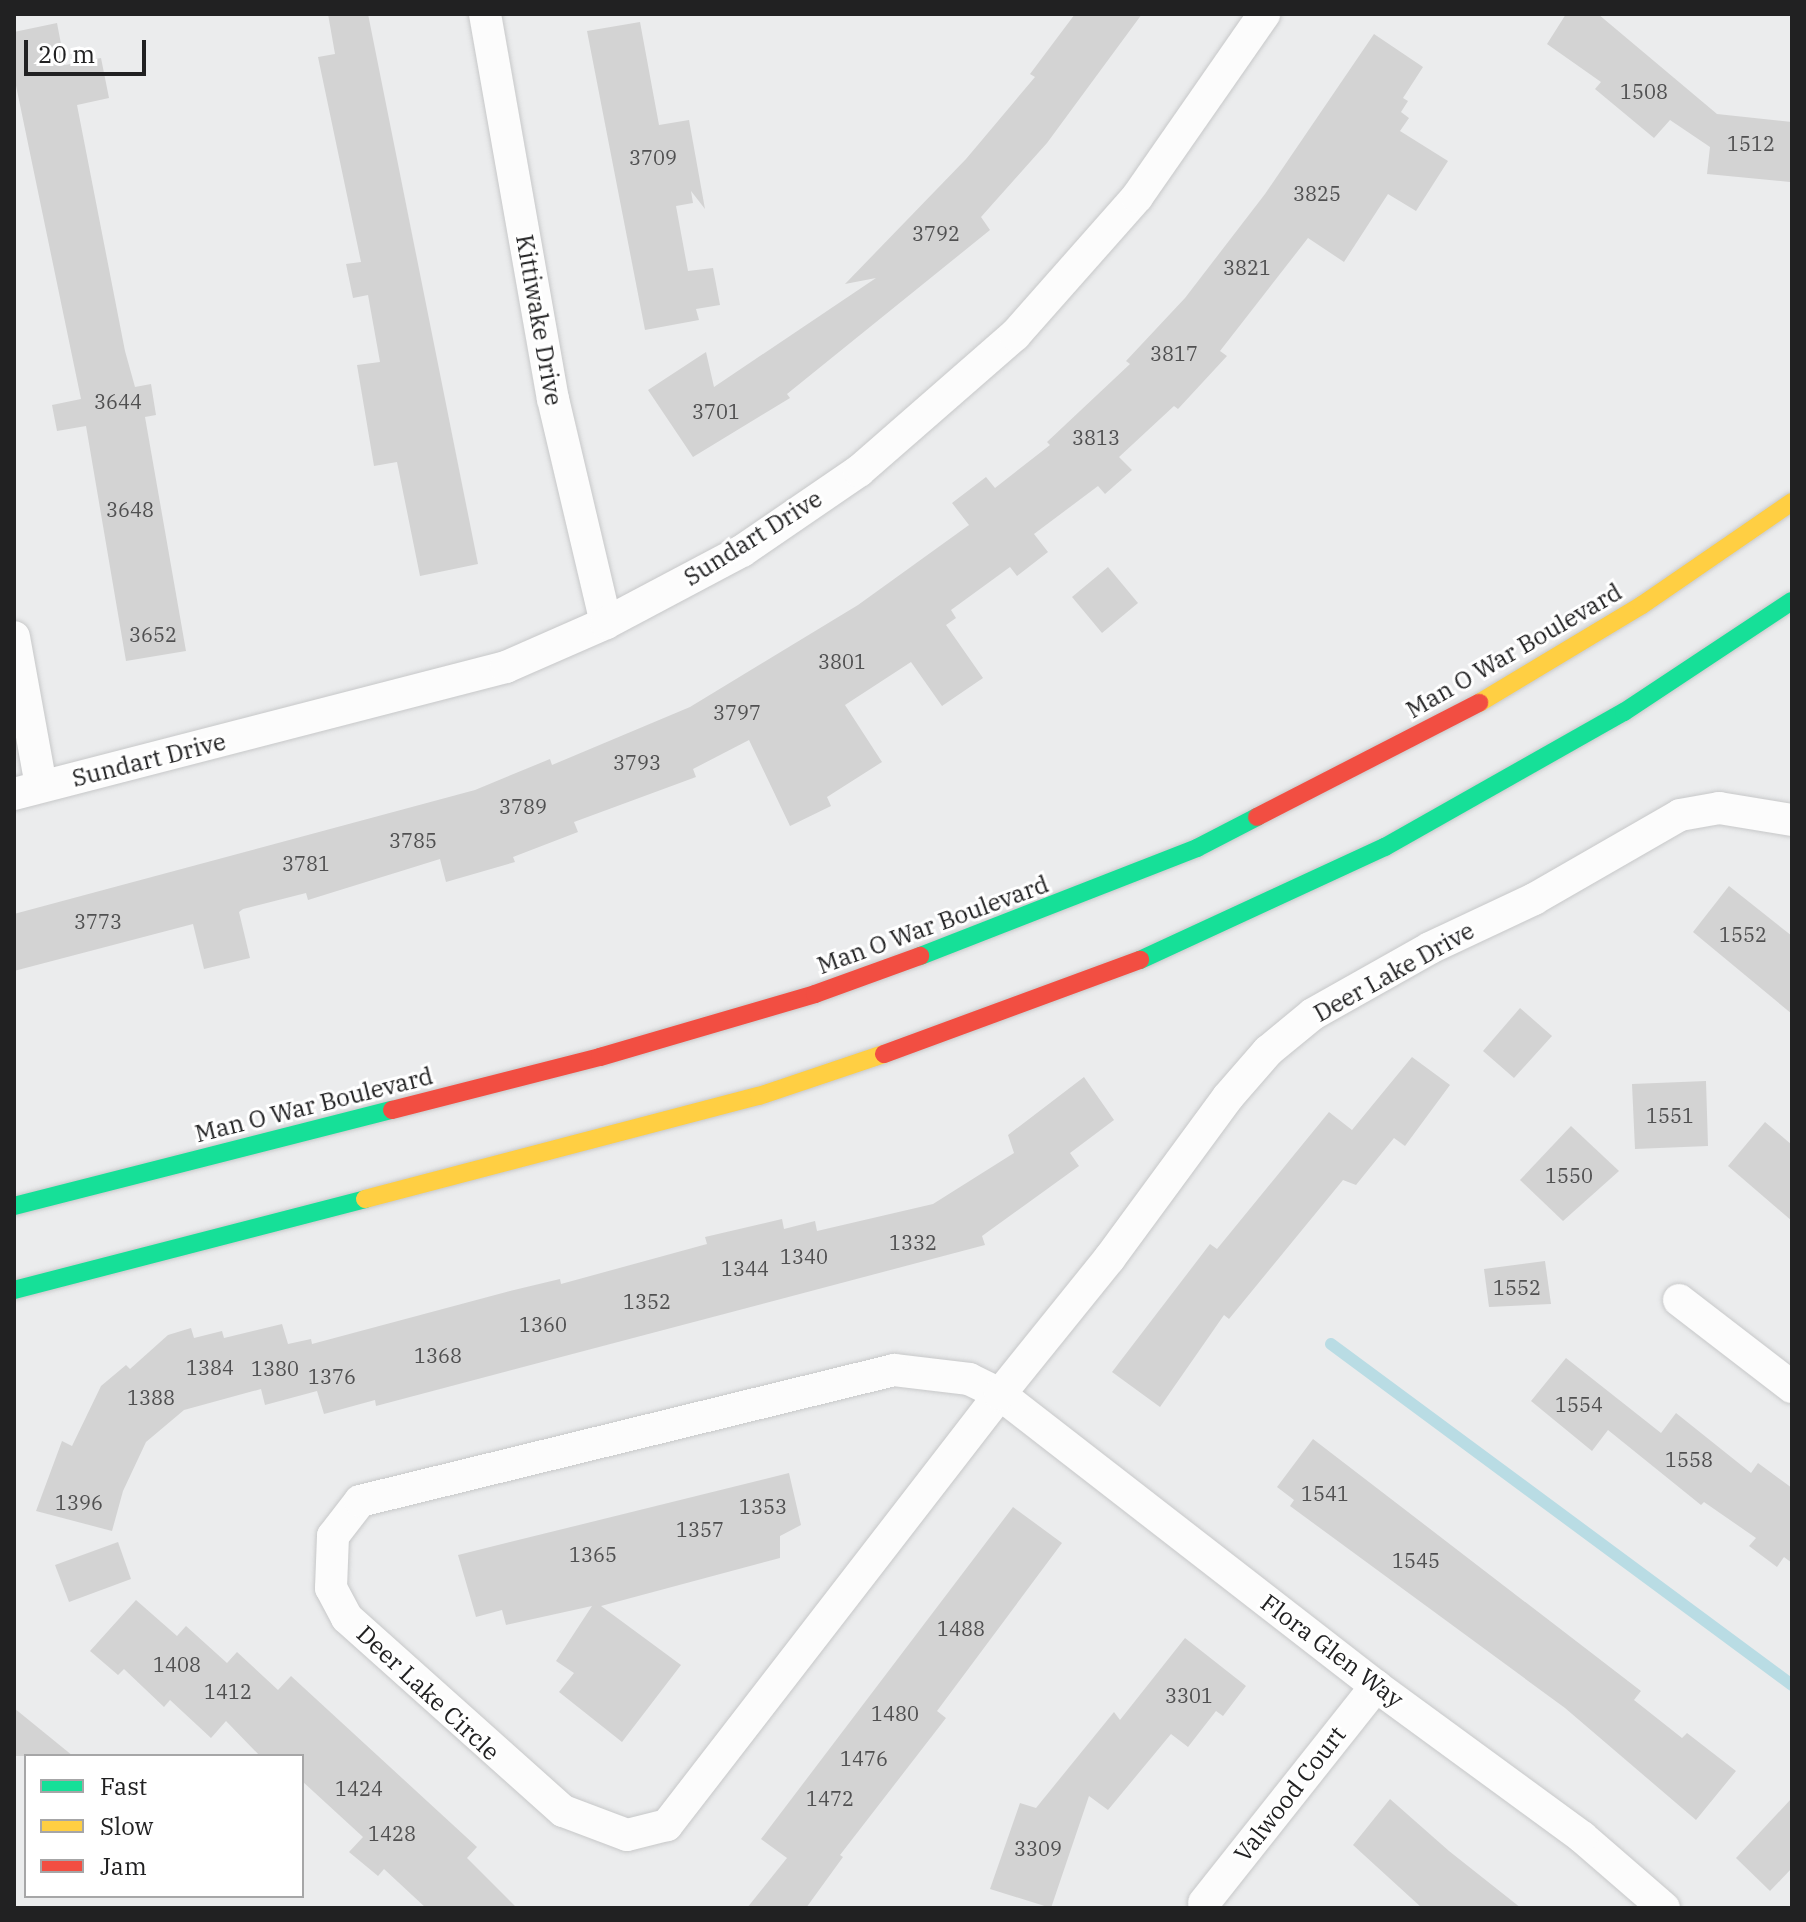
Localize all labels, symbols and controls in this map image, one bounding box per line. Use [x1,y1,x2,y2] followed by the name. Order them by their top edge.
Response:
[28,24,150,74] scale bar
[38,38,95,70] text: 20 m
[1620,79,1668,103] house number: 1508
[1727,131,1775,155] house number: 1512
[629,145,677,169] house number: 3709
[1293,181,1341,205] house number: 3825
[912,221,960,245] house number: 3792
[510,232,568,408] street label: Kittiwake Drive
[1223,255,1271,279] house number: 3821
[1150,341,1198,365] house number: 3817
[94,389,142,413] house number: 3644
[692,399,740,423] house number: 3701
[1072,425,1120,449] house number: 3813
[679,484,827,592] street label: Sundart Drive
[106,497,154,521] house number: 3648
[1401,577,1627,725] street label: Man O War Boulevard
[129,622,177,646] house number: 3652
[818,649,866,673] house number: 3801
[713,700,761,724] house number: 3797
[69,727,229,793] street label: Sundart Drive
[613,750,661,774] house number: 3793
[499,794,547,818] house number: 3789
[389,828,437,852] house number: 3785
[282,851,330,875] house number: 3781
[813,870,1053,980] street label: Man O War Boulevard
[74,909,122,933] house number: 3773
[1309,916,1479,1028] street label: Deer Lake Drive
[1719,922,1767,946] house number: 1552
[192,1061,436,1149] street label: Man O War Boulevard
[1646,1103,1694,1127] house number: 1551
[1545,1163,1593,1187] house number: 1550
[889,1230,937,1254] house number: 1332
[780,1244,828,1268] house number: 1340
[721,1256,769,1280] house number: 1344
[1493,1275,1541,1299] house number: 1552
[623,1289,671,1313] house number: 1352
[519,1312,567,1336] house number: 1360
[414,1343,462,1367] house number: 1368
[186,1355,234,1379] house number: 1384
[251,1356,299,1380] house number: 1380
[308,1364,356,1388] house number: 1376
[127,1385,175,1409] house number: 1388
[1555,1392,1603,1416] house number: 1554
[1665,1447,1713,1471] house number: 1558
[1301,1481,1349,1505] house number: 1541
[55,1490,103,1514] house number: 1396
[739,1494,787,1518] house number: 1353
[676,1517,724,1541] house number: 1357
[569,1542,617,1566] house number: 1365
[1392,1548,1440,1572] house number: 1545
[1255,1588,1409,1714] street label: Flora Glen Way
[937,1616,985,1640] house number: 1488
[351,1620,505,1766] street label: Deer Lake Circle
[153,1652,201,1676] house number: 1408
[204,1679,252,1703] house number: 1412
[1165,1683,1213,1707] house number: 3301
[871,1701,919,1725] house number: 1480
[1228,1721,1352,1867] street label: Valwood Court
[840,1746,888,1770] house number: 1476
[24,1754,304,1898] legend
[100,1770,147,1802] text: Fast
[335,1776,383,1800] house number: 1424
[806,1786,854,1810] house number: 1472
[100,1810,153,1842] text: Slow
[368,1821,416,1845] house number: 1428
[1014,1836,1062,1860] house number: 3309
[100,1850,147,1882] text: Jam

